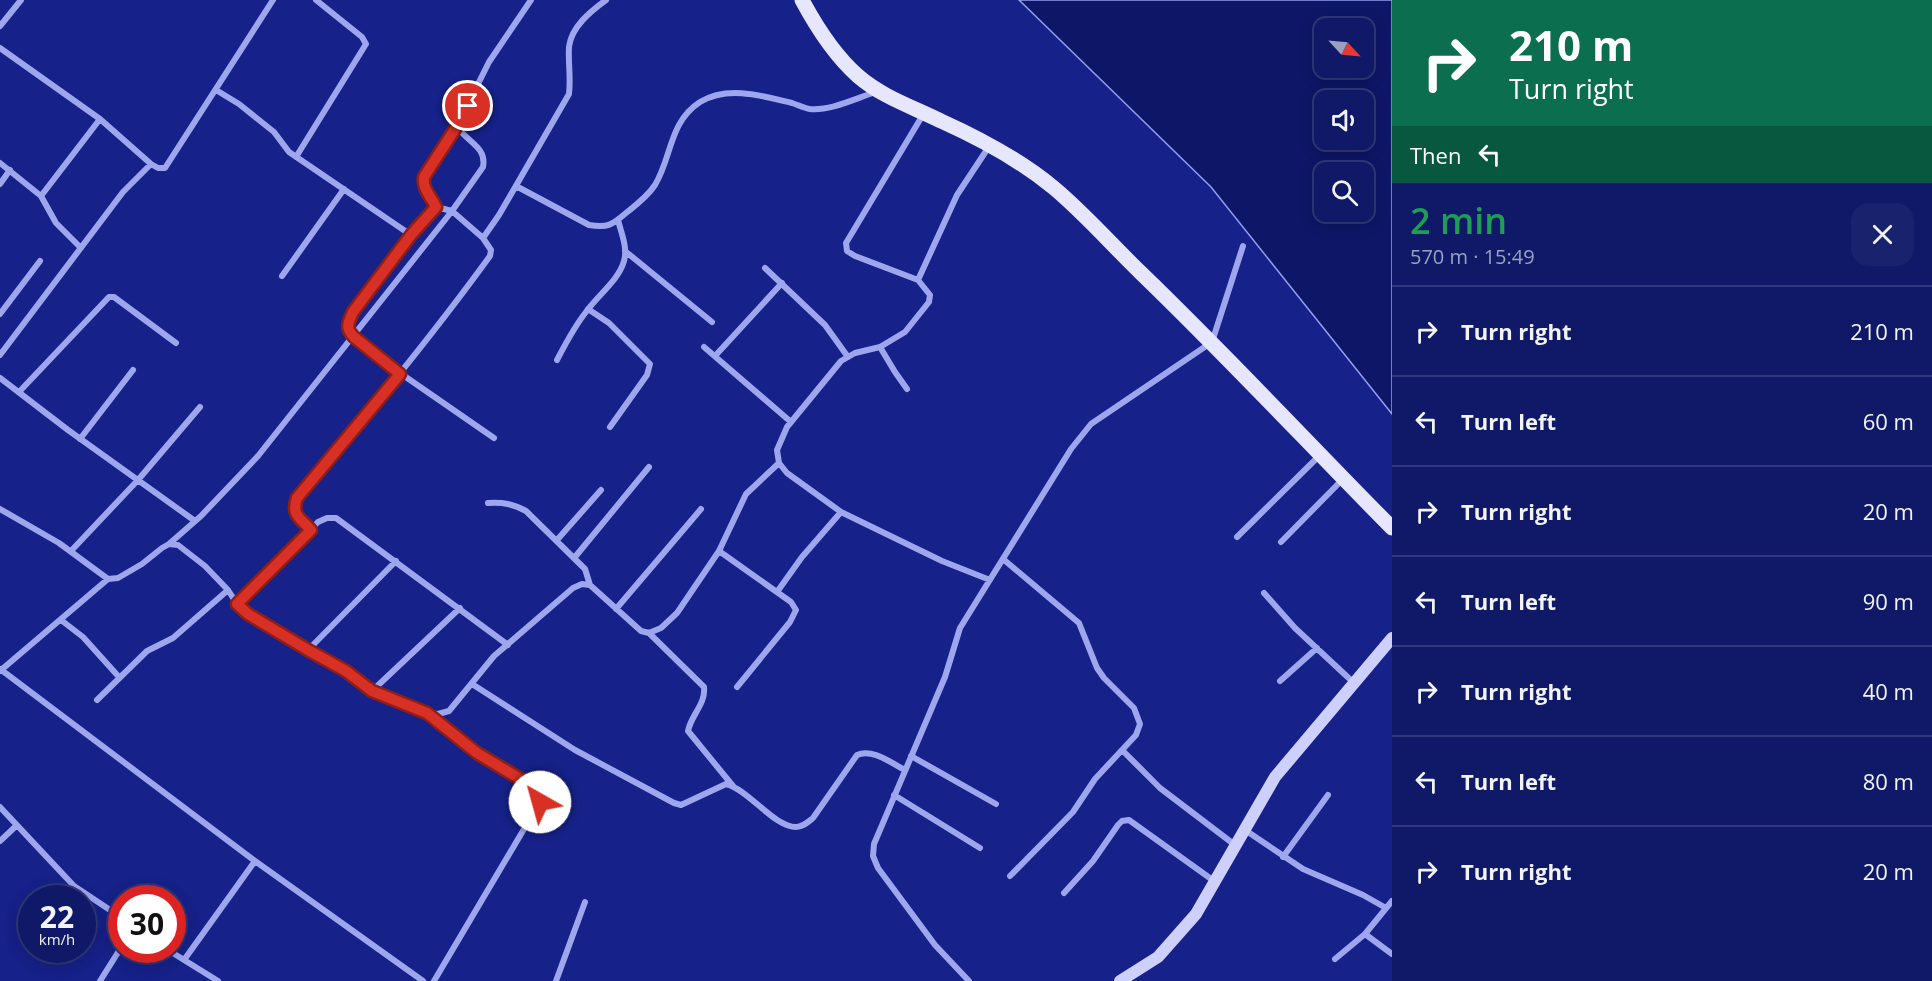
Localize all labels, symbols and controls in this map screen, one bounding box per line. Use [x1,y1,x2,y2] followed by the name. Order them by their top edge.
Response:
[1509,16,1633,73] text: 210 m
[1314,18,1374,78] north arrow
[1314,18,1374,222] map controls
[1410,24,1488,102] icon: right
[1509,70,1634,107] text: Turn right
[442,80,493,131] pin
[451,89,484,122] icon: arrive
[1314,90,1374,150] button: sound
[1473,138,1506,171] icon: left
[1410,140,1461,170] text: Then
[1314,162,1374,222] button: search
[1410,196,1507,245] text: 2 min
[1851,203,1914,266] button: close
[1410,243,1535,270] text: 570 m · 15:49
[1410,315,1443,348] icon: right
[1461,316,1572,346] text: Turn right
[1850,316,1914,346] text: 210 m
[1410,405,1443,438] icon: left
[1461,406,1556,436] text: Turn left
[1863,406,1914,436] text: 60 m
[1410,495,1443,528] icon: right
[1461,496,1572,526] text: Turn right
[1863,496,1914,526] text: 20 m
[1410,585,1443,618] icon: left
[1461,586,1556,616] text: Turn left
[1863,586,1914,616] text: 90 m
[1410,675,1443,708] icon: right
[1461,676,1572,706] text: Turn right
[1863,676,1914,706] text: 40 m
[1410,765,1443,798] icon: left
[1461,766,1556,796] text: Turn left
[1863,766,1914,796] text: 80 m
[508,770,572,834] position arrow
[1410,855,1443,888] icon: right
[1461,856,1572,886] text: Turn right
[1863,856,1914,886] text: 20 m
[108,885,186,963] speed limit sign: 30
[40,896,74,937] text: 22
[39,929,75,949] text: km/h

